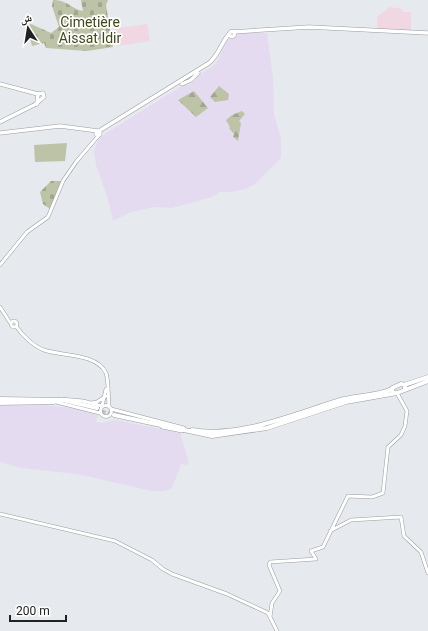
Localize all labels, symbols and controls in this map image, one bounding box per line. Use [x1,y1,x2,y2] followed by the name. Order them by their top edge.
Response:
[8,8,48,48] north arrow
[19,11,34,27] text: ش
[59,14,122,46] park label: Cimetière Aissat Idir
[10,597,66,623] scale bar
[16,604,50,618] text: 200 m

